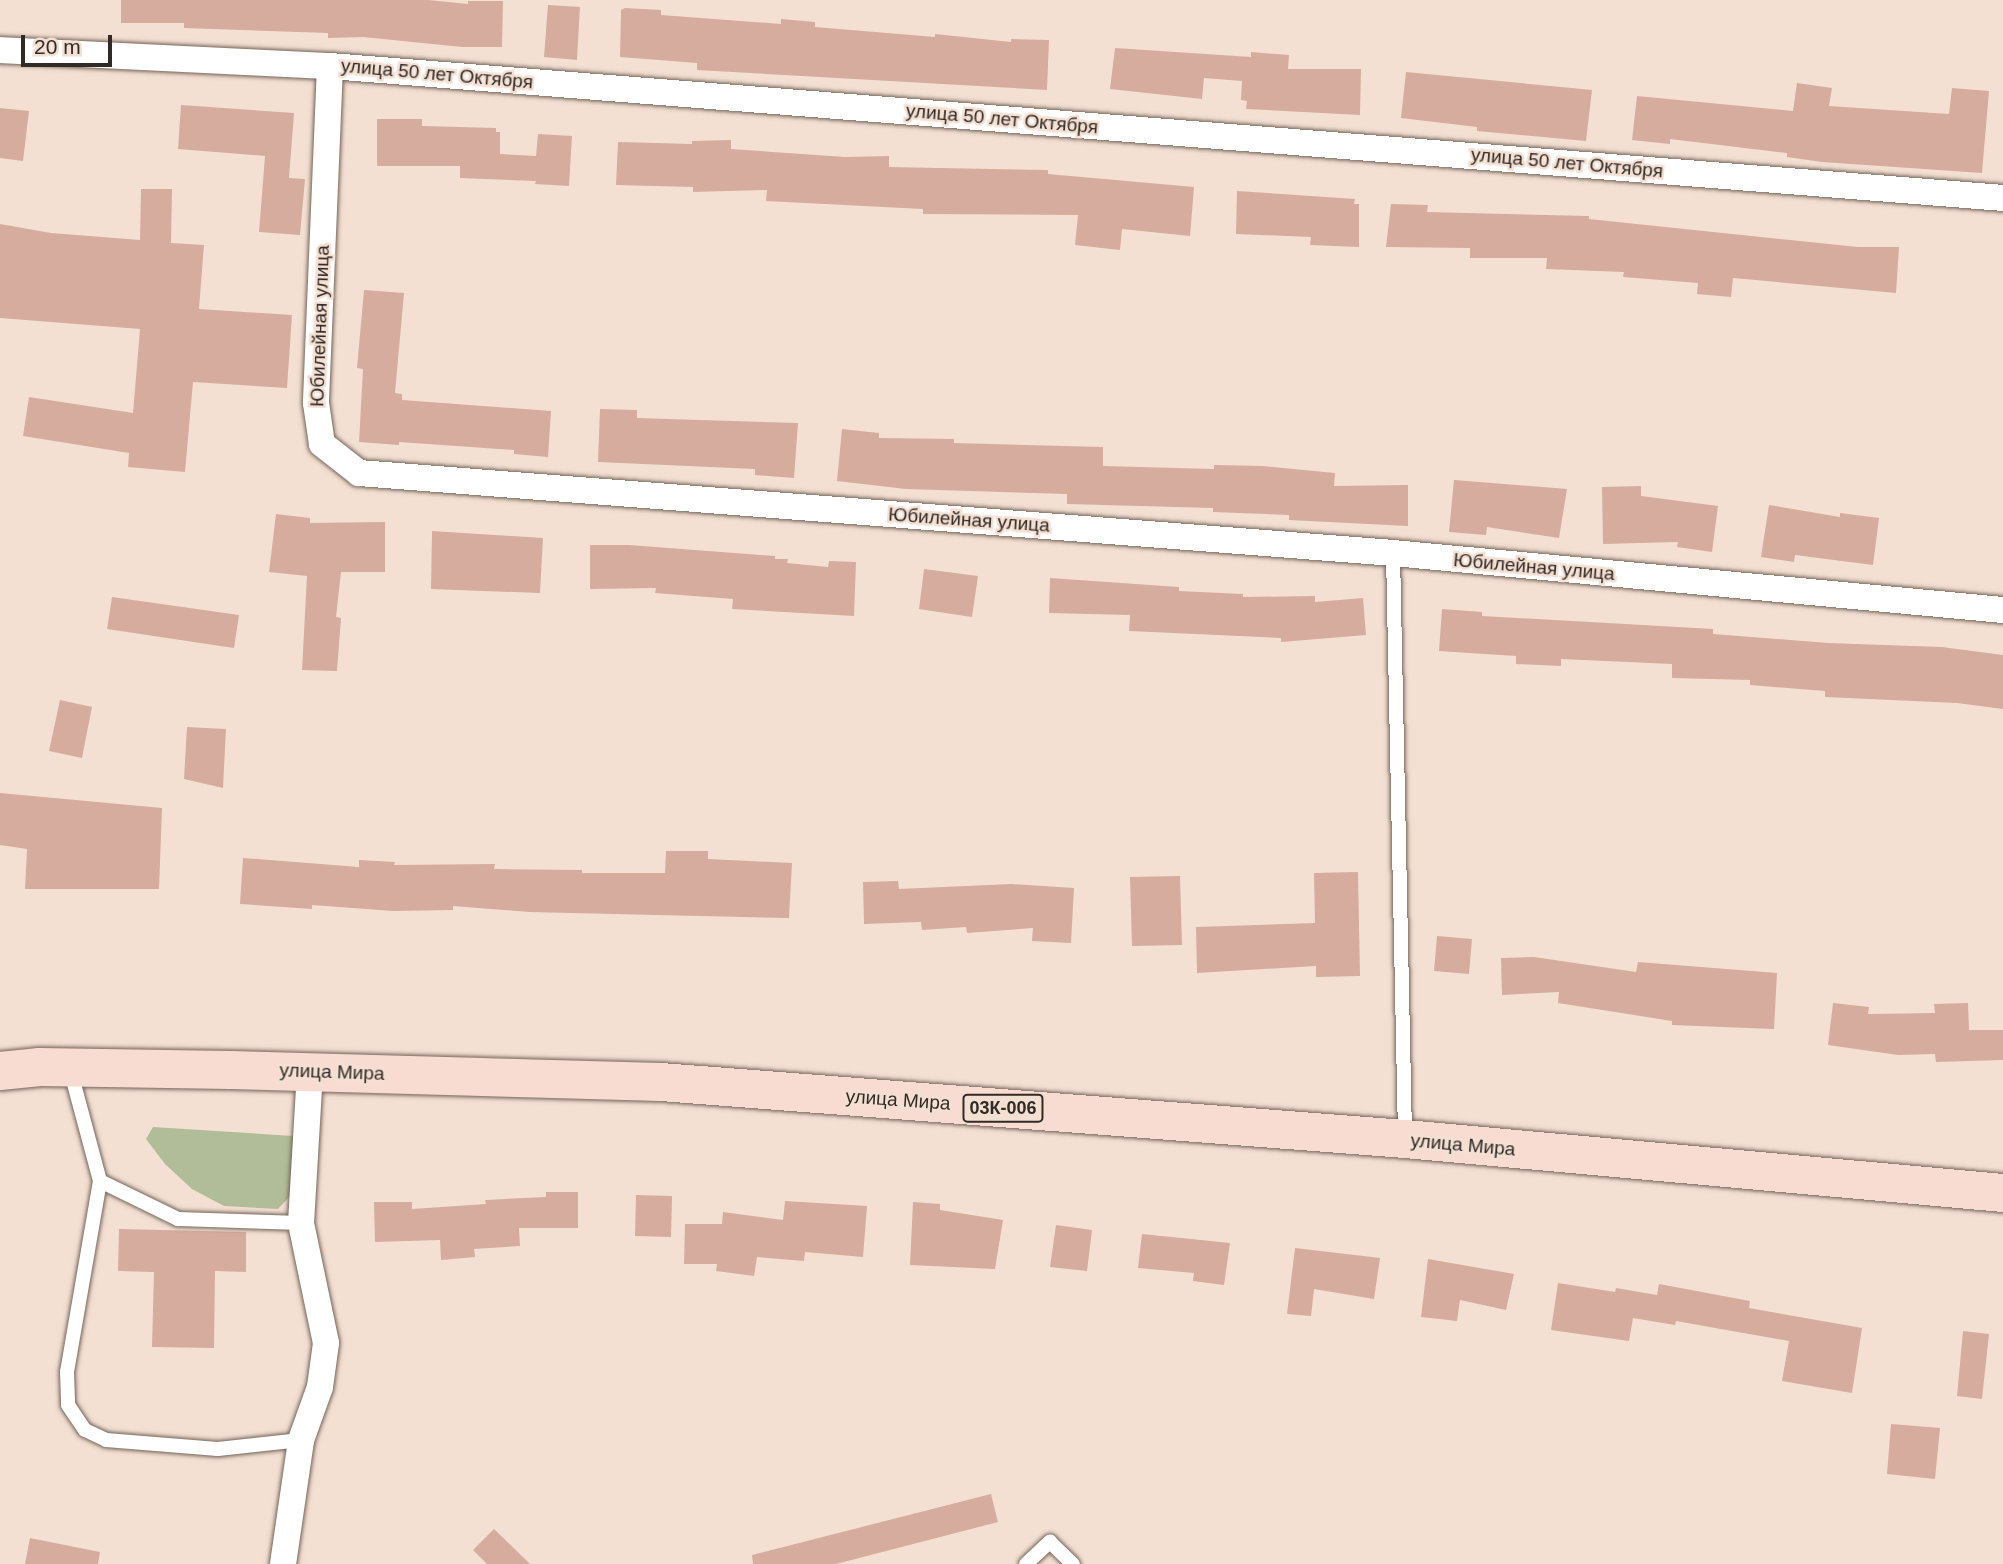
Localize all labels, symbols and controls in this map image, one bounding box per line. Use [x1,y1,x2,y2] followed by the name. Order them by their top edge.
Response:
[24,21,116,65] scale bar
[34,35,81,58] text: 20 m
[340,54,534,94] street label: улица 50 лет Октября
[905,99,1099,139] street label: улица 50 лет Октября
[1470,143,1664,183] street label: улица 50 лет Октября
[306,245,334,407] street label: Юбилейная улица
[887,503,1051,537] street label: Юбилейная улица
[1452,549,1616,585] street label: Юбилейная улица
[279,1059,385,1085] street label: улица Мира
[845,1085,951,1115] street label: улица Мира
[961,1093,1045,1122] road number: 03К-006
[1410,1129,1516,1161] street label: улица Мира

